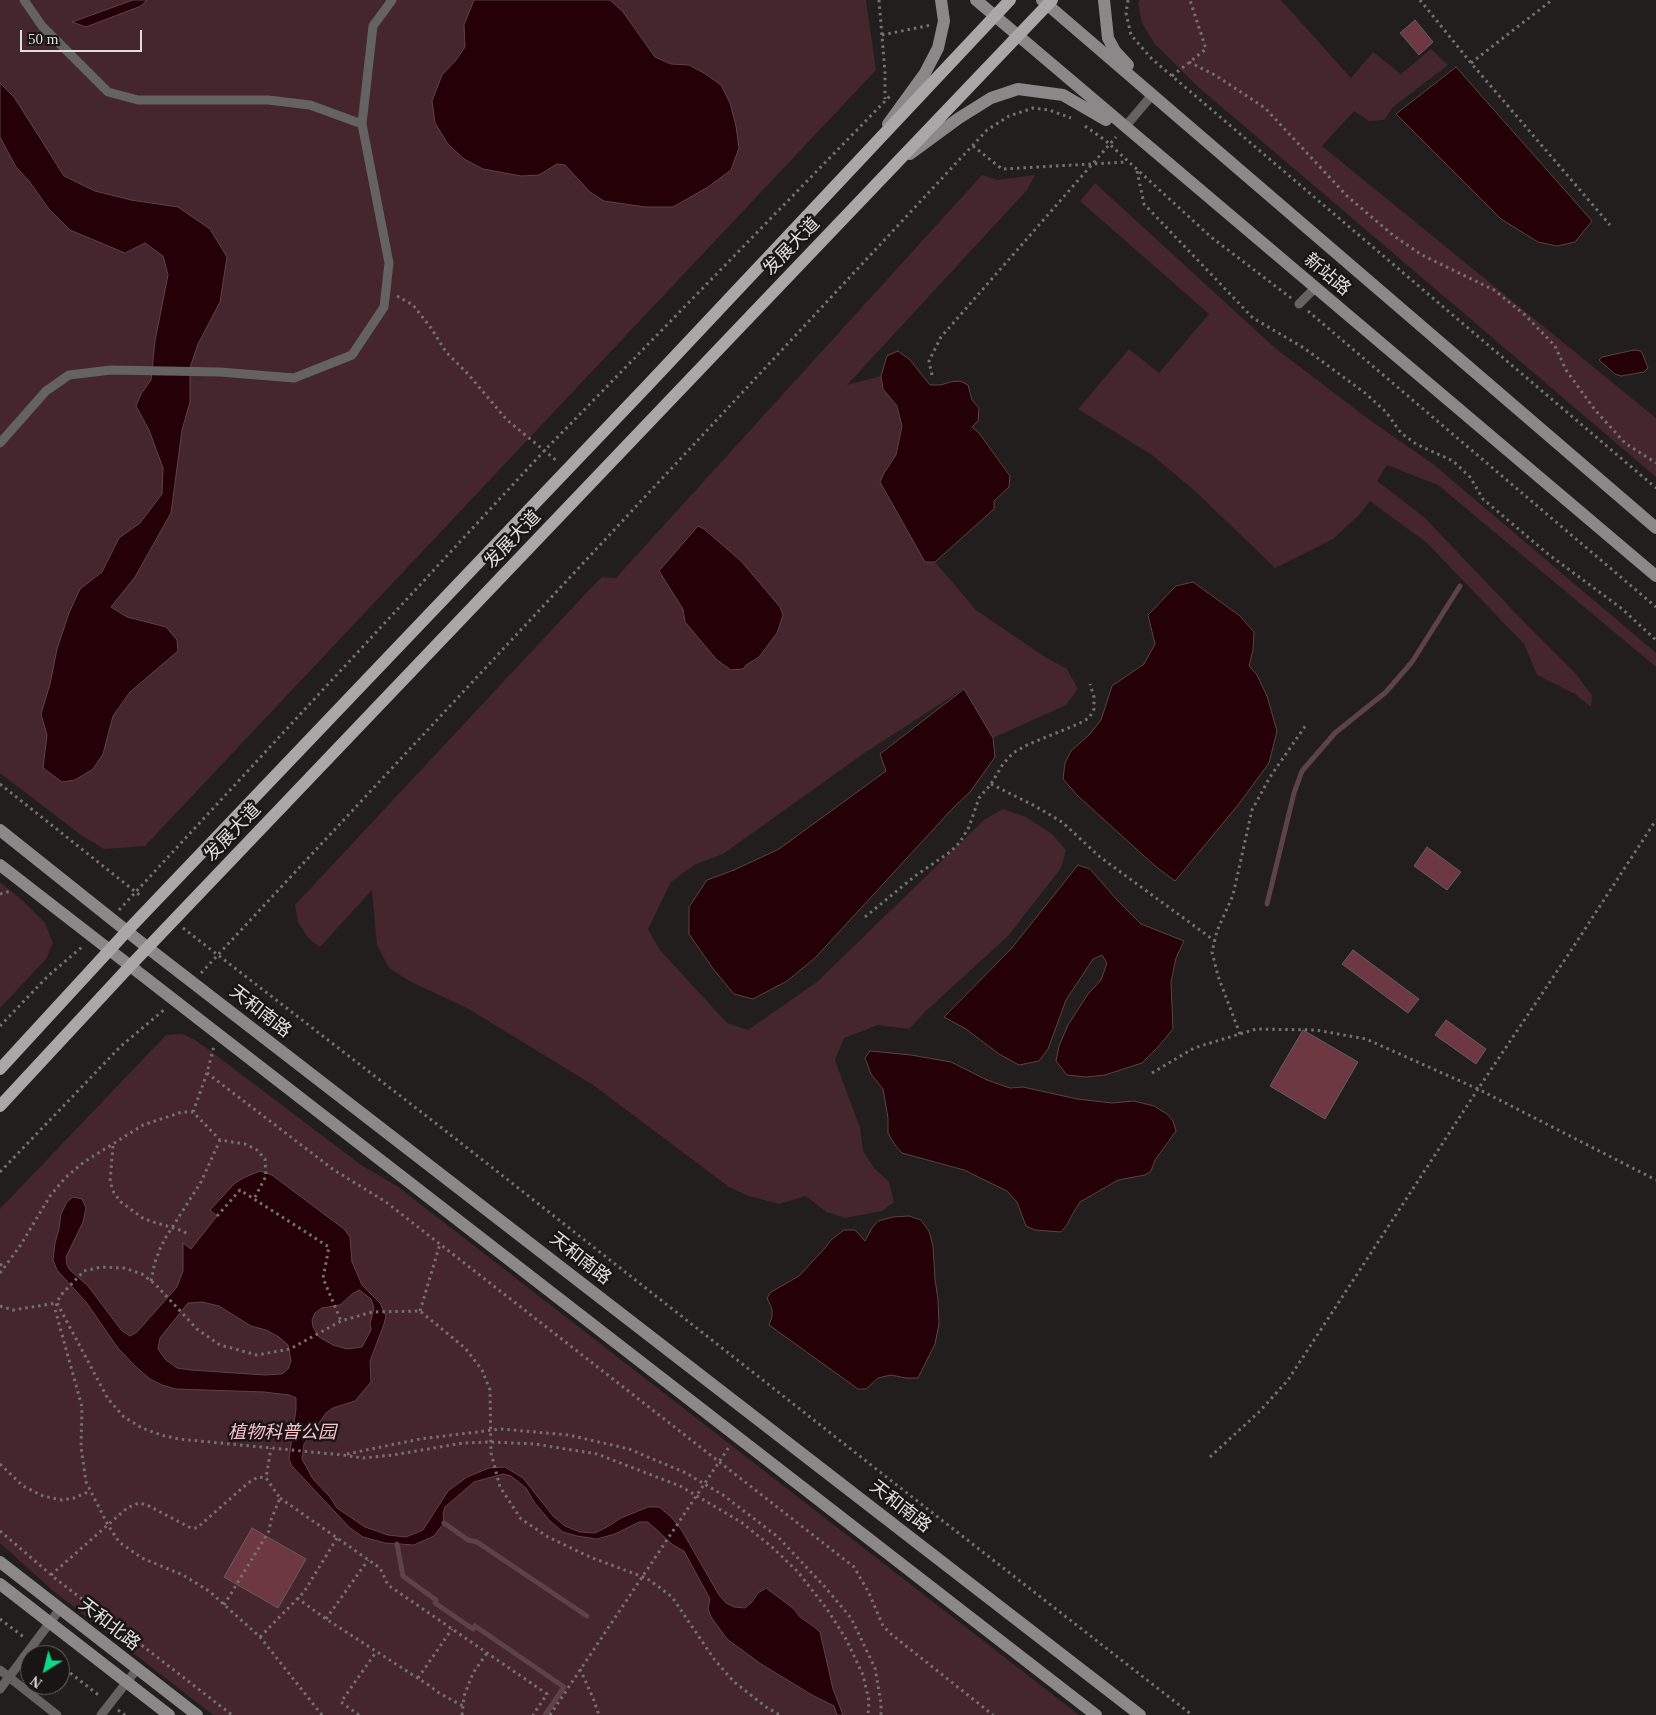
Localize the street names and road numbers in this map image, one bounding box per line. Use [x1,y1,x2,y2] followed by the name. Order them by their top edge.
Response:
[759,214,825,280] street label: 发展大道
[1299,249,1355,301] street label: 新站路
[480,507,546,573] street label: 发展大道
[200,800,266,866] street label: 发展大道
[225,981,295,1043] street label: 天和南路
[545,1228,615,1290] street label: 天和南路
[865,1476,935,1538] street label: 天和南路
[74,1594,144,1656] street label: 天和北路

